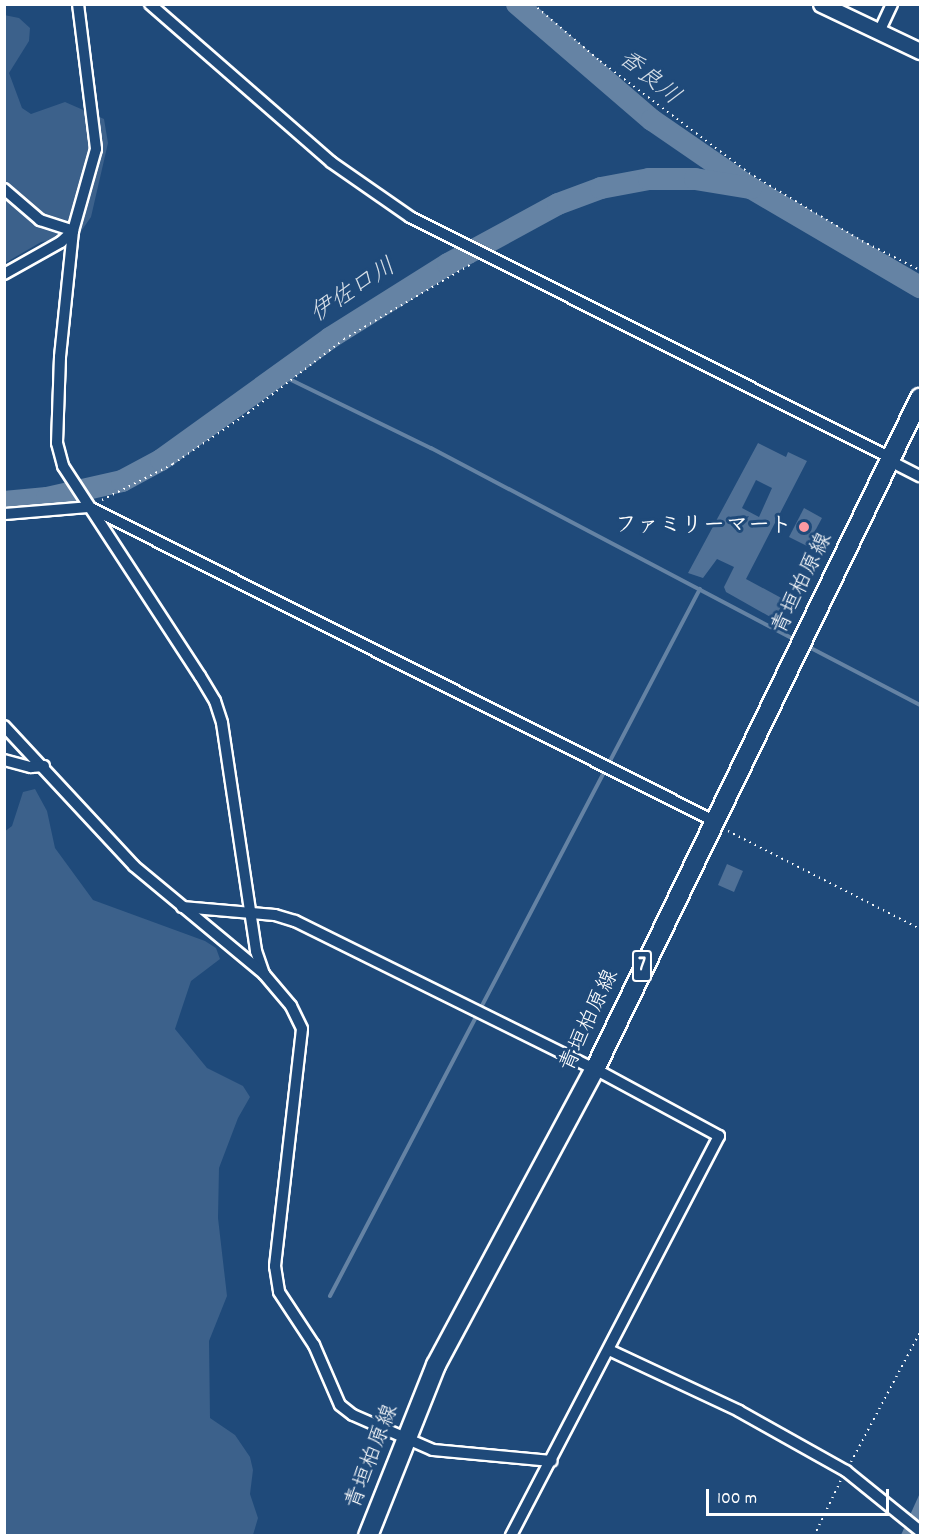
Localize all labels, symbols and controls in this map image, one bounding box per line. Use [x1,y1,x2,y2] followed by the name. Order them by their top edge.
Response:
[611,45,685,113] water label: 香良川
[306,254,402,330] water label: 伊佐口川
[616,514,792,540] place label: ファミリーマート
[797,520,811,534] marker: ファミリーマート
[767,529,839,639] street label: 青垣柏原線
[632,948,652,984] road number: 7
[555,966,625,1076] street label: 青垣柏原線
[341,1401,405,1513] street label: 青垣柏原線
[709,1477,892,1515] scale bar
[717,1487,757,1512] text: 100 m

